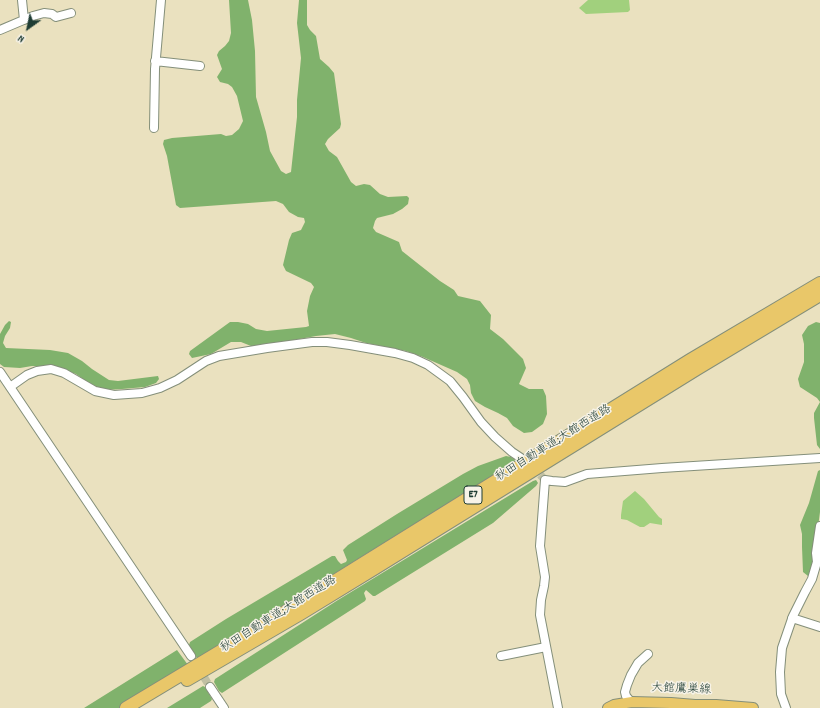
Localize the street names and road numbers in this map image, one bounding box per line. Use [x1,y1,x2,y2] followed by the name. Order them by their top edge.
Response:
[493,402,615,486] street label: 秋田自動車道;大館西道路
[464,486,482,504] road number: E7
[218,573,340,657] street label: 秋田自動車道;大館西道路
[651,682,711,698] street label: 大館鷹巣線

